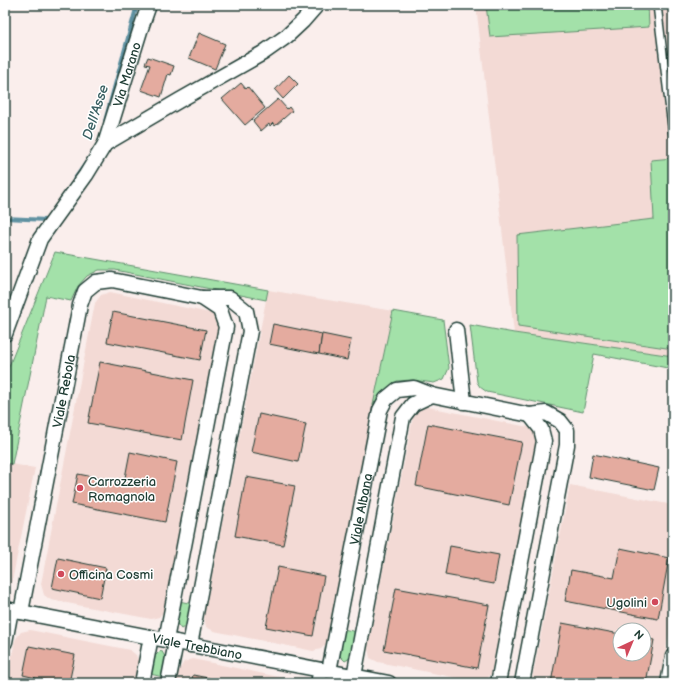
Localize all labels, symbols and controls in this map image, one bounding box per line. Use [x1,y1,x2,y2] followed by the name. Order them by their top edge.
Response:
[110,40,145,109] street label: Via Marano
[79,82,112,142] water label: Dell'Asse
[50,353,79,429] street label: Viale Rebola
[347,472,376,546] street label: Viale Albana
[88,474,156,505] place label: Carrozzeria Romagnola
[75,483,85,493] marker: Carrozzeria Romagnola
[69,567,153,583] place label: Officina Cosmi
[56,569,66,579] marker: Officina Cosmi
[606,595,647,611] place label: Ugolini
[650,597,660,607] marker: Ugolini
[612,622,652,662] north arrow
[631,628,646,643] text: N
[151,631,244,664] street label: Viale Trebbiano

